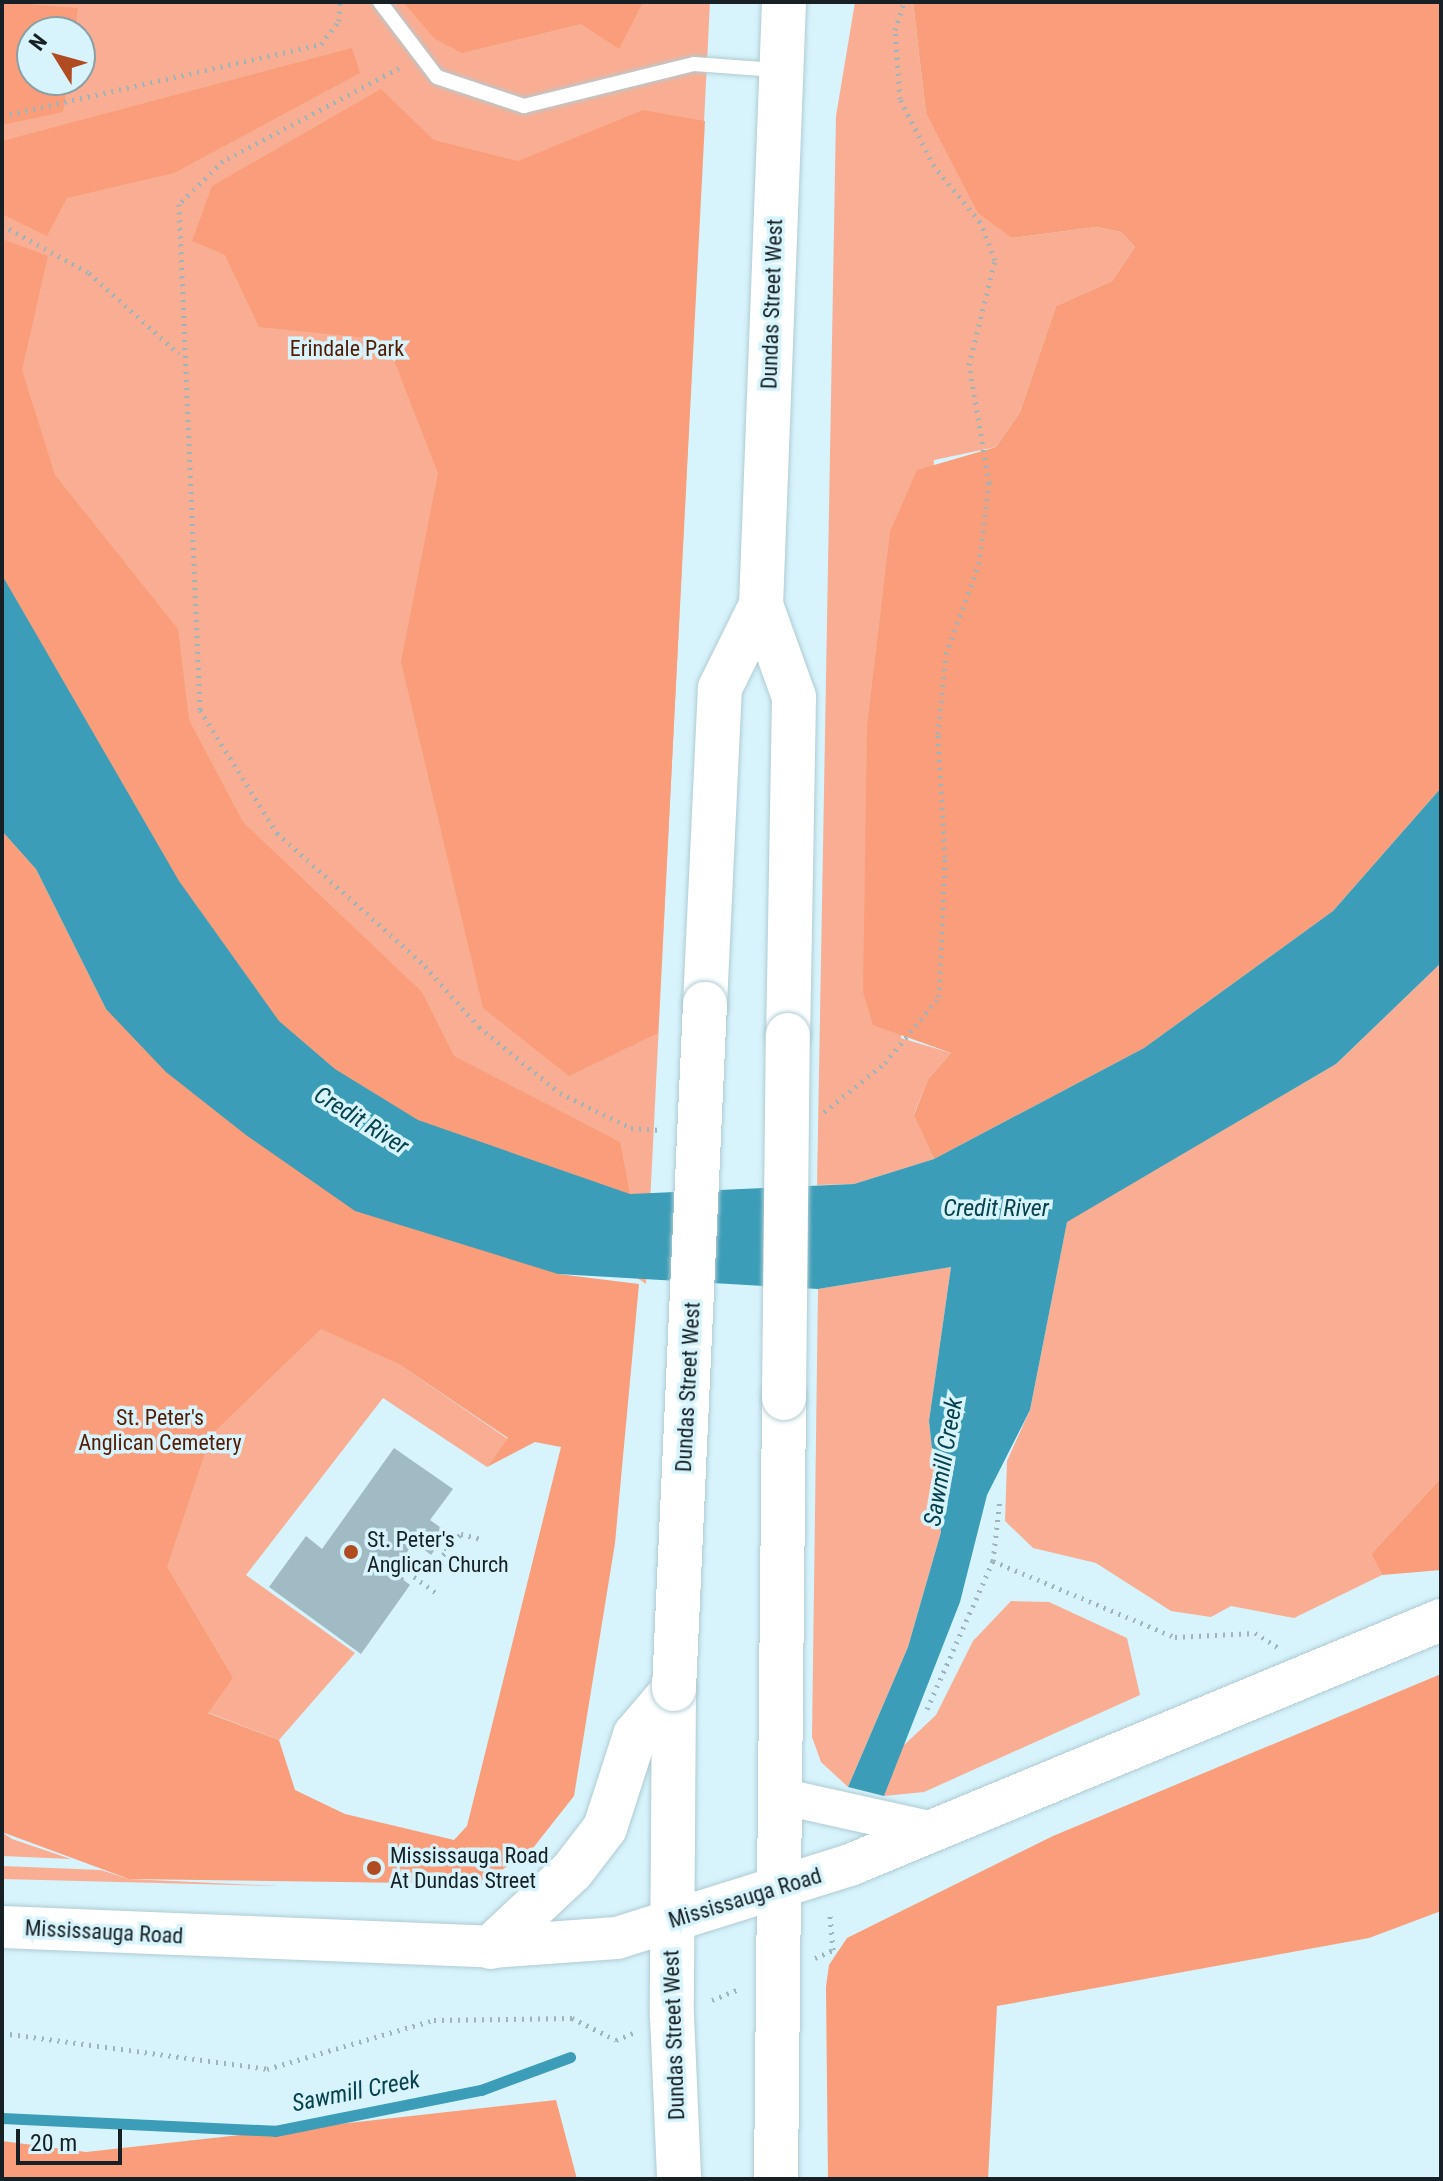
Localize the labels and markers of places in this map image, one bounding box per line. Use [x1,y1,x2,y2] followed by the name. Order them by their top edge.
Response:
[367,1526,509,1578] place label: St. Peter's Anglican Church
[342,1543,360,1561] marker: St. Peter's Anglican Church
[390,1842,549,1894] place label: Mississauga Road At Dundas Street
[365,1859,383,1877] marker: Mississauga Road At Dundas Street

